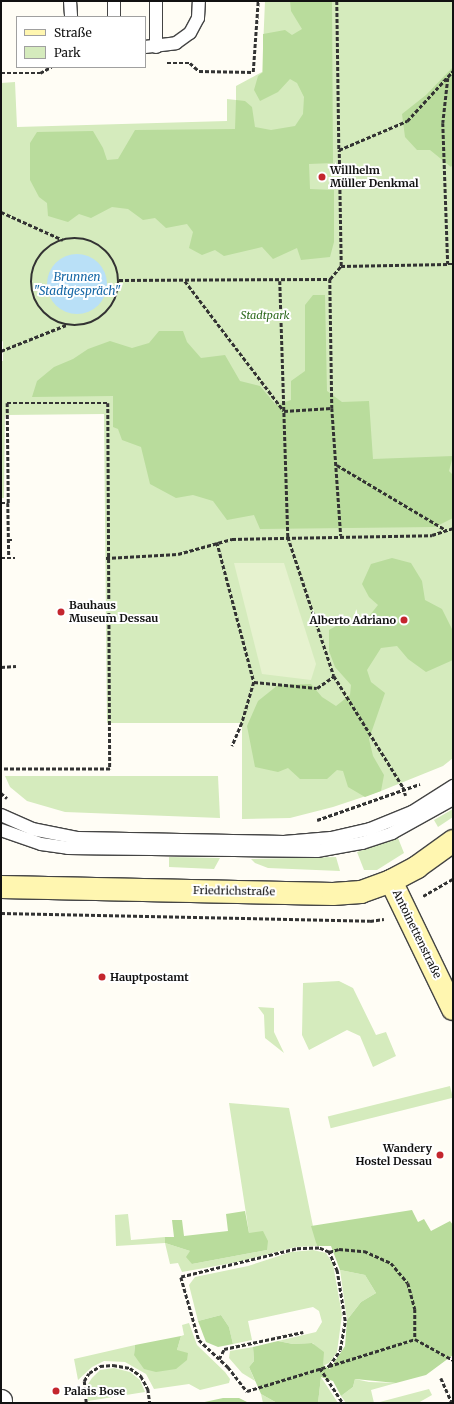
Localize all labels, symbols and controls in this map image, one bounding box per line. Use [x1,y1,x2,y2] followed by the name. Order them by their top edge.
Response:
[16,16,146,68] legend
[54,25,92,40] text: Straße
[54,45,81,60] text: Park
[330,164,419,190] place label: Willhelm Müller Denkmal
[317,172,327,182] marker: Willhelm Müller Denkmal
[33,270,121,298] water label: Brunnen "Stadtgespräch"
[241,308,289,322] park label: Stadtpark
[69,599,158,625] place label: Bauhaus Museum Dessau
[56,607,66,617] marker: Bauhaus Museum Dessau
[310,613,396,627] place label: Alberto Adriano
[399,615,409,625] marker: Alberto Adriano
[193,884,275,898] street label: Friedrichstraße
[390,888,444,980] street label: Antoinettenstraße
[110,970,189,984] place label: Hauptpostamt
[97,972,107,982] marker: Hauptpostamt
[356,1142,432,1168] place label: Wandery Hostel Dessau
[435,1150,445,1160] marker: Wandery Hostel Dessau
[64,1384,125,1398] place label: Palais Bose
[51,1386,61,1396] marker: Palais Bose

